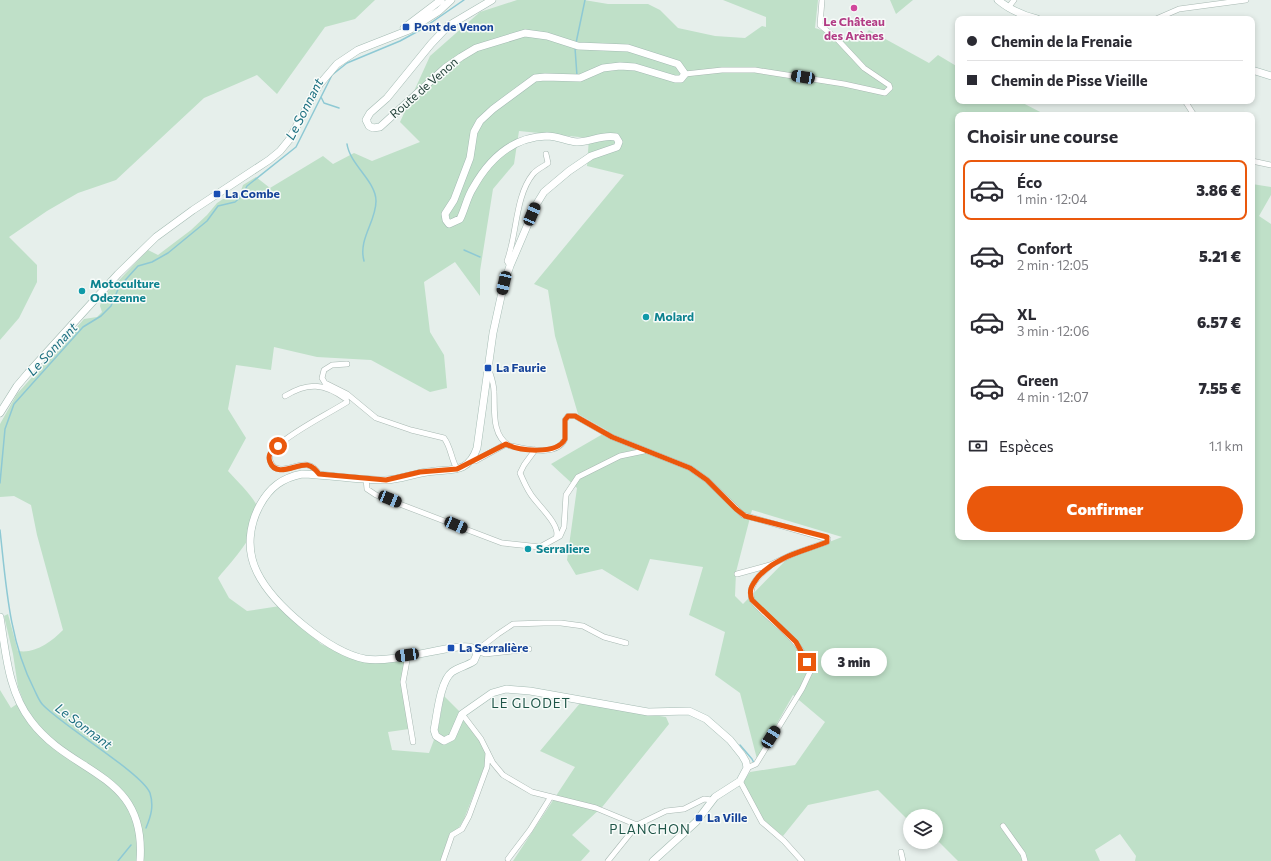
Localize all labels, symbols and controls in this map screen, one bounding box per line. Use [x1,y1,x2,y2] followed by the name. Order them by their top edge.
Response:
[849,3,859,13] marker: Le Château des Arènes
[823,14,885,42] place label: Le Château des Arènes
[414,19,494,33] place label: Pont de Venon
[401,22,411,32] marker: Pont de Venon
[991,32,1132,50] text: Chemin de la Frenaie
[387,54,460,120] street label: Route de Venon
[790,69,816,85] car
[991,71,1148,89] text: Chemin de Pisse Vieille
[282,75,327,142] water label: Le Sonnant
[967,125,1118,147] text: Choisir une course
[969,172,1005,208] icon: car
[1017,173,1042,191] text: Éco
[1196,181,1241,199] text: 3.86 €
[225,186,280,200] place label: La Combe
[212,189,222,199] marker: La Combe
[1017,191,1087,207] text: 1 min · 12:04
[522,201,542,227] car
[969,238,1005,274] icon: car
[1017,239,1072,257] text: Confort
[1199,247,1241,265] text: 5.21 €
[1017,257,1089,273] text: 2 min · 12:05
[495,270,513,296] car
[90,276,160,304] place label: Motoculture Odezenne
[77,286,87,296] marker: Motoculture Odezenne
[969,304,1005,340] icon: car
[1017,305,1036,323] text: XL
[654,309,694,323] place label: Molard
[641,312,651,322] marker: Molard
[1197,313,1241,331] text: 6.57 €
[23,319,81,379] water label: Le Sonnant
[1017,323,1089,339] text: 3 min · 12:06
[496,360,546,374] place label: La Faurie
[483,363,493,373] marker: La Faurie
[969,370,1005,406] icon: car
[1017,371,1058,389] text: Green
[1199,379,1241,397] text: 7.55 €
[1017,389,1089,405] text: 4 min · 12:07
[967,435,989,457] icon: cash
[269,437,287,455] route start
[999,437,1054,455] text: Espèces
[1209,438,1243,454] text: 1.1 km
[967,486,1243,532] button: Confirmer
[377,489,403,509] car
[443,515,469,535] car
[536,541,590,555] place label: Serraliere
[523,544,533,554] marker: Serraliere
[459,640,528,654] place label: La Serralière
[446,643,456,653] marker: La Serralière
[394,647,420,663] car
[821,648,887,676] callout: 3 min
[798,653,816,671] route end
[838,654,870,670] text: 3 min
[491,695,571,711] district label: LE GLODET
[53,700,116,753] water label: Le Sonnant
[760,724,782,750] car
[903,809,943,849] map controls
[903,809,943,849] button: layers
[707,810,747,824] place label: La Ville
[694,813,704,823] marker: La Ville
[609,821,691,837] district label: PLANCHON

